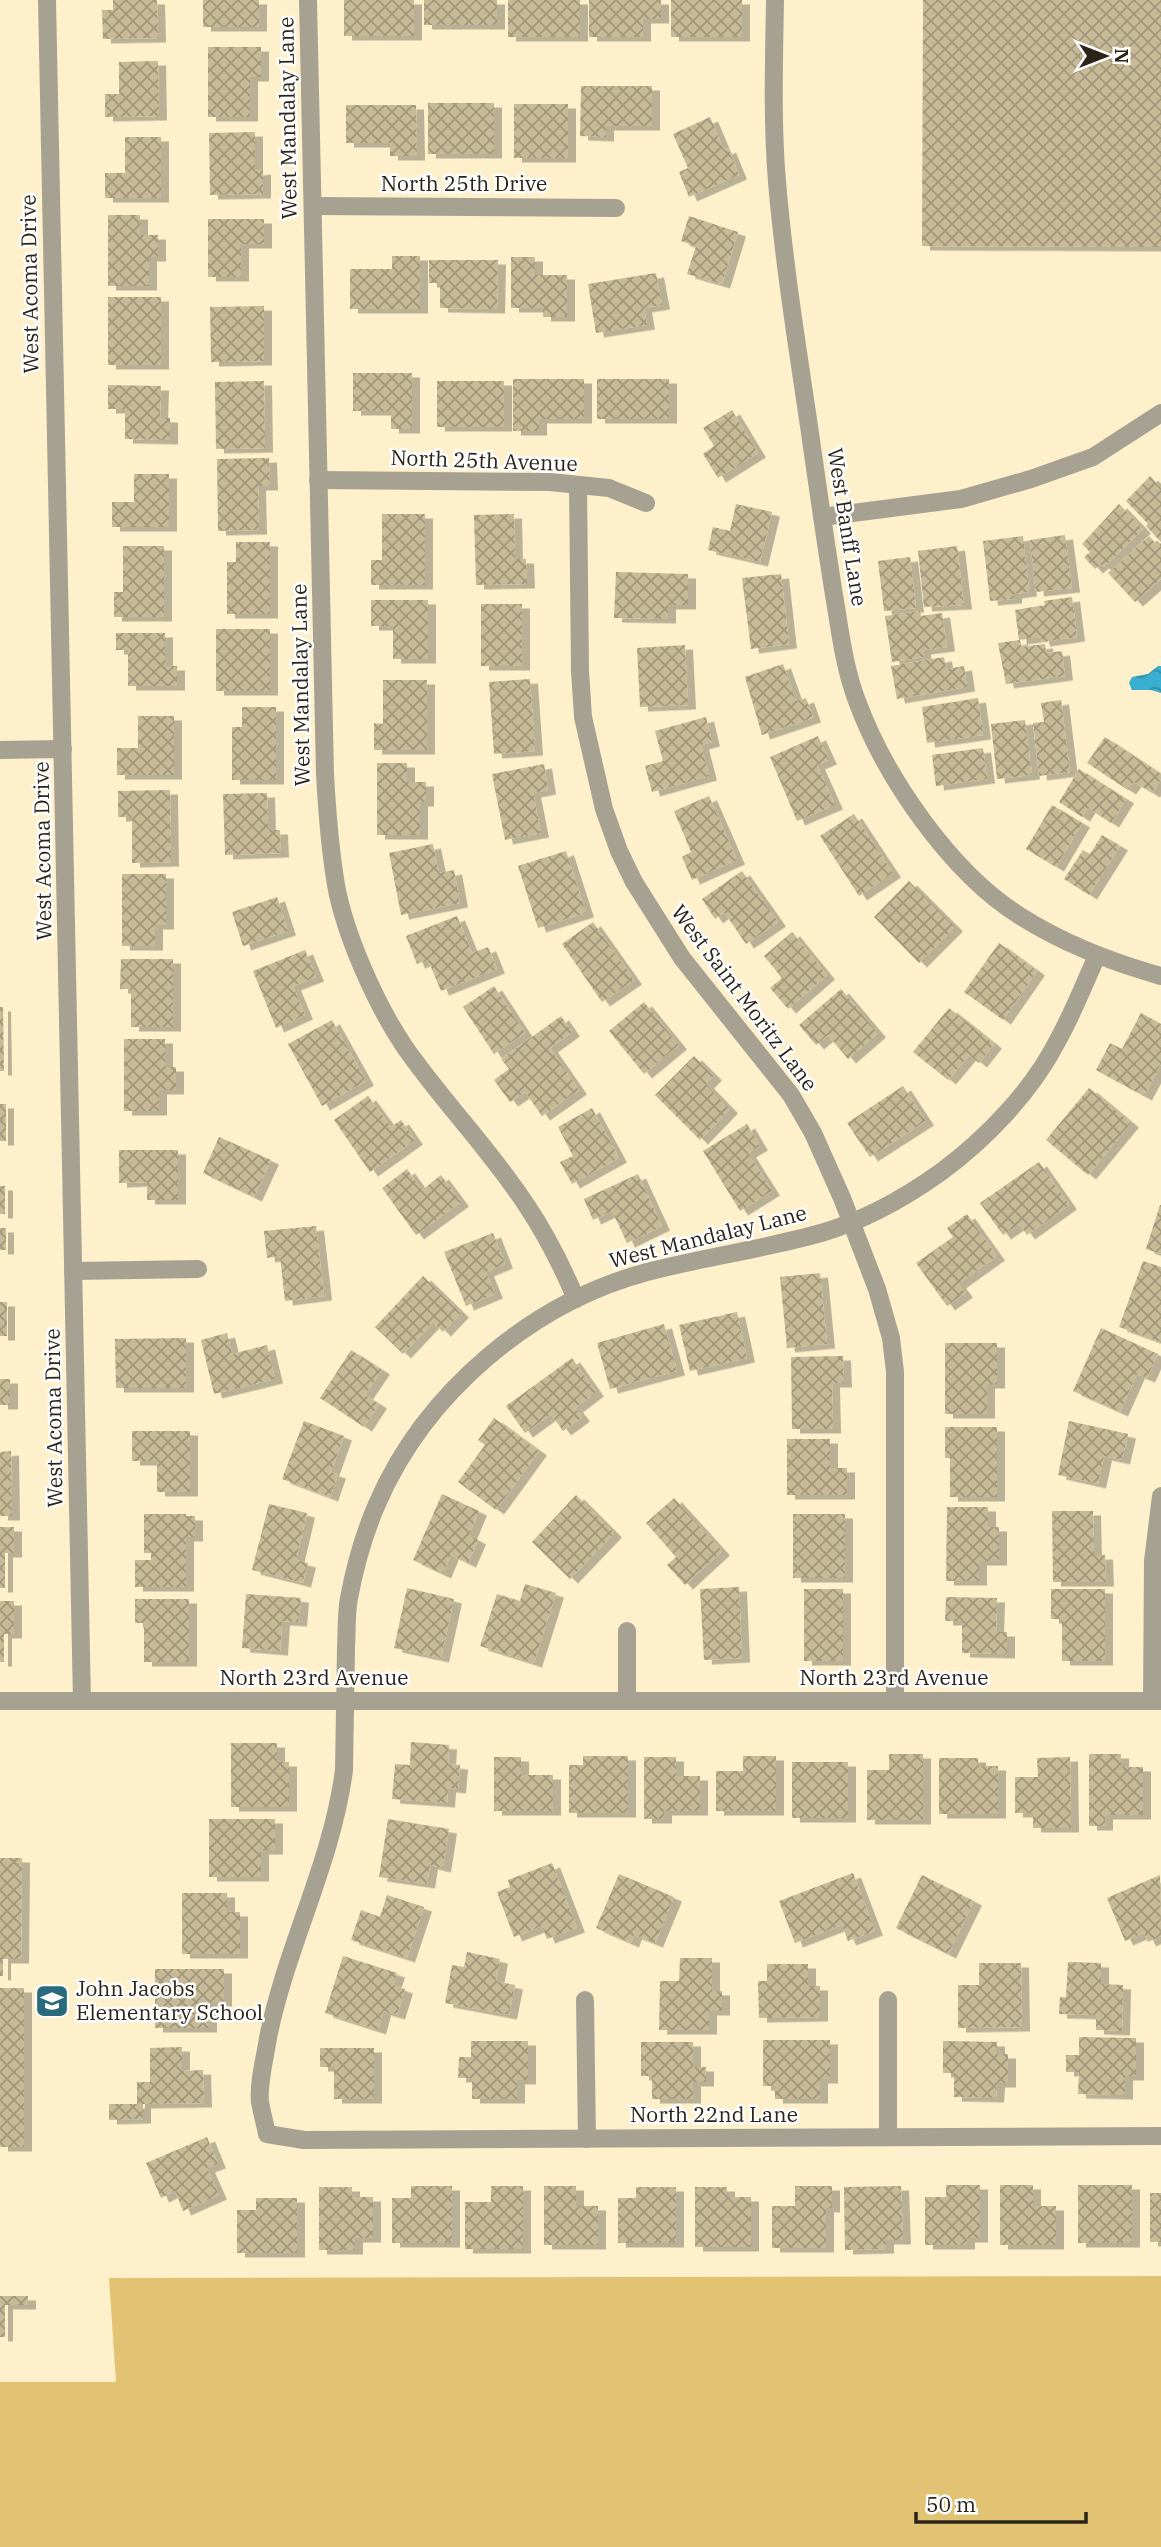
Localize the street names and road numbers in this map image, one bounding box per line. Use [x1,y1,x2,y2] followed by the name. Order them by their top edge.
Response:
[271,16,303,220] street label: West Mandalay Lane
[381,169,547,197] street label: North 25th Drive
[13,194,45,374] street label: West Acoma Drive
[390,443,578,477] street label: North 25th Avenue
[822,446,874,608] street label: West Banff Lane
[284,583,316,787] street label: West Mandalay Lane
[26,761,58,941] street label: West Acoma Drive
[665,898,824,1096] street label: West Saint Moritz Lane
[606,1198,809,1274] street label: West Mandalay Lane
[37,1328,69,1508] street label: West Acoma Drive
[220,1663,408,1691] street label: North 23rd Avenue
[800,1663,988,1691] street label: North 23rd Avenue
[630,2100,798,2128] street label: North 22nd Lane

